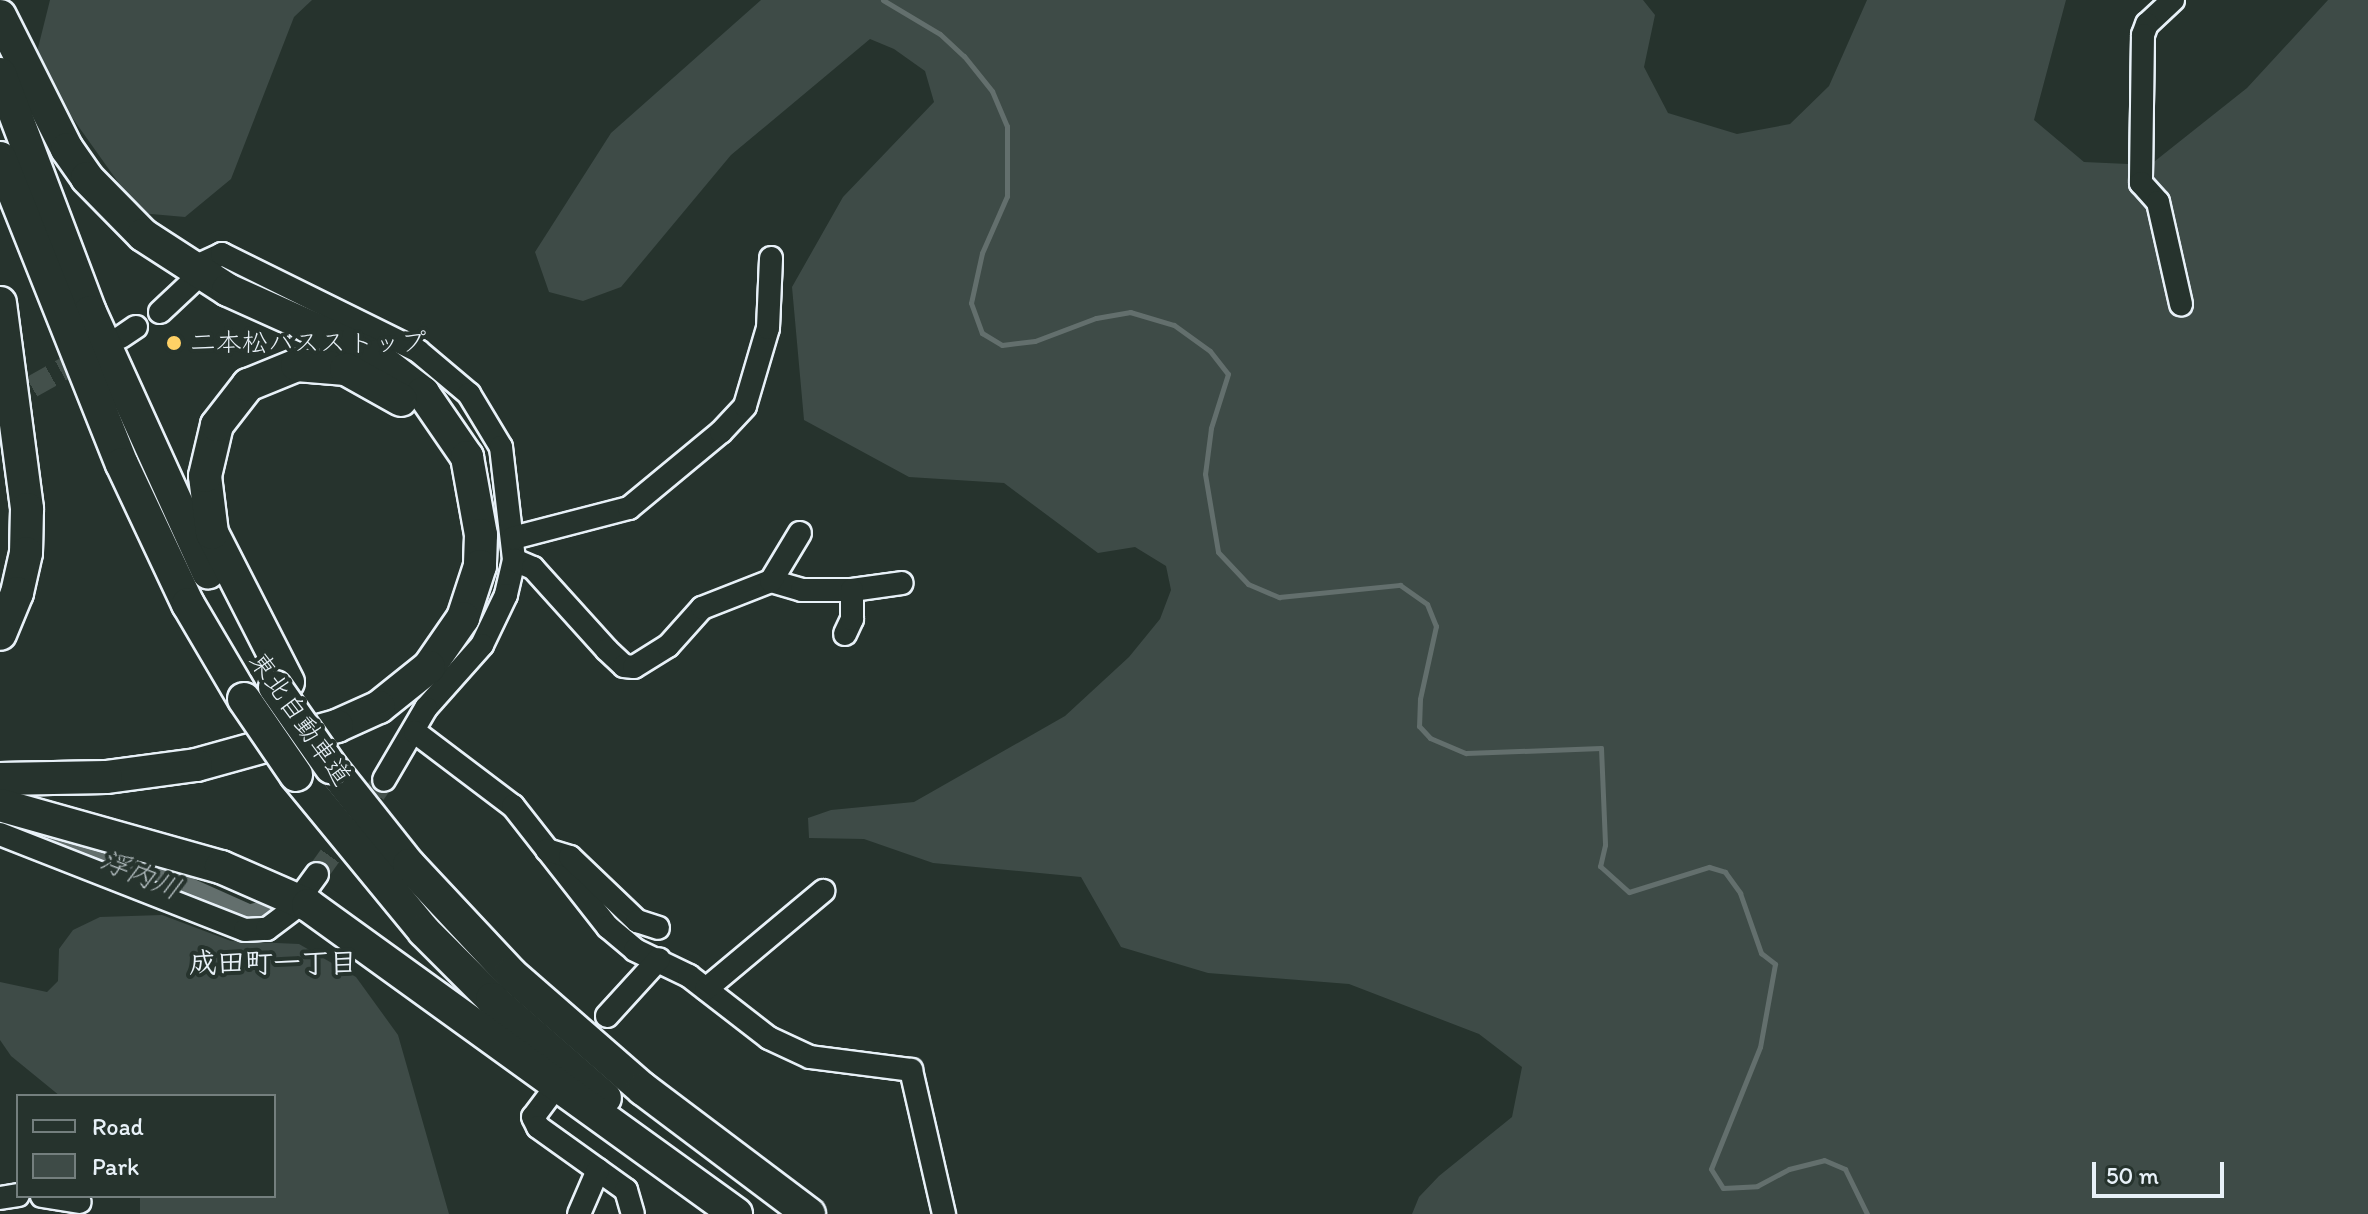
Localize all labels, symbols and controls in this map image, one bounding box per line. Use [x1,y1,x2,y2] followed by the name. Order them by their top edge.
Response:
[190,327,424,359] place label: 二本松バスストップ
[165,334,183,352] marker: 二本松バスストップ
[242,646,358,792] street label: 東北自動車道
[96,842,186,906] water label: 浮内川
[189,945,357,979] district label: 成田町一丁目
[16,1094,276,1198] legend
[92,1112,144,1141] text: Road
[2096,1146,2228,1196] scale bar
[92,1152,139,1181] text: Park
[2106,1161,2159,1190] text: 50 m

